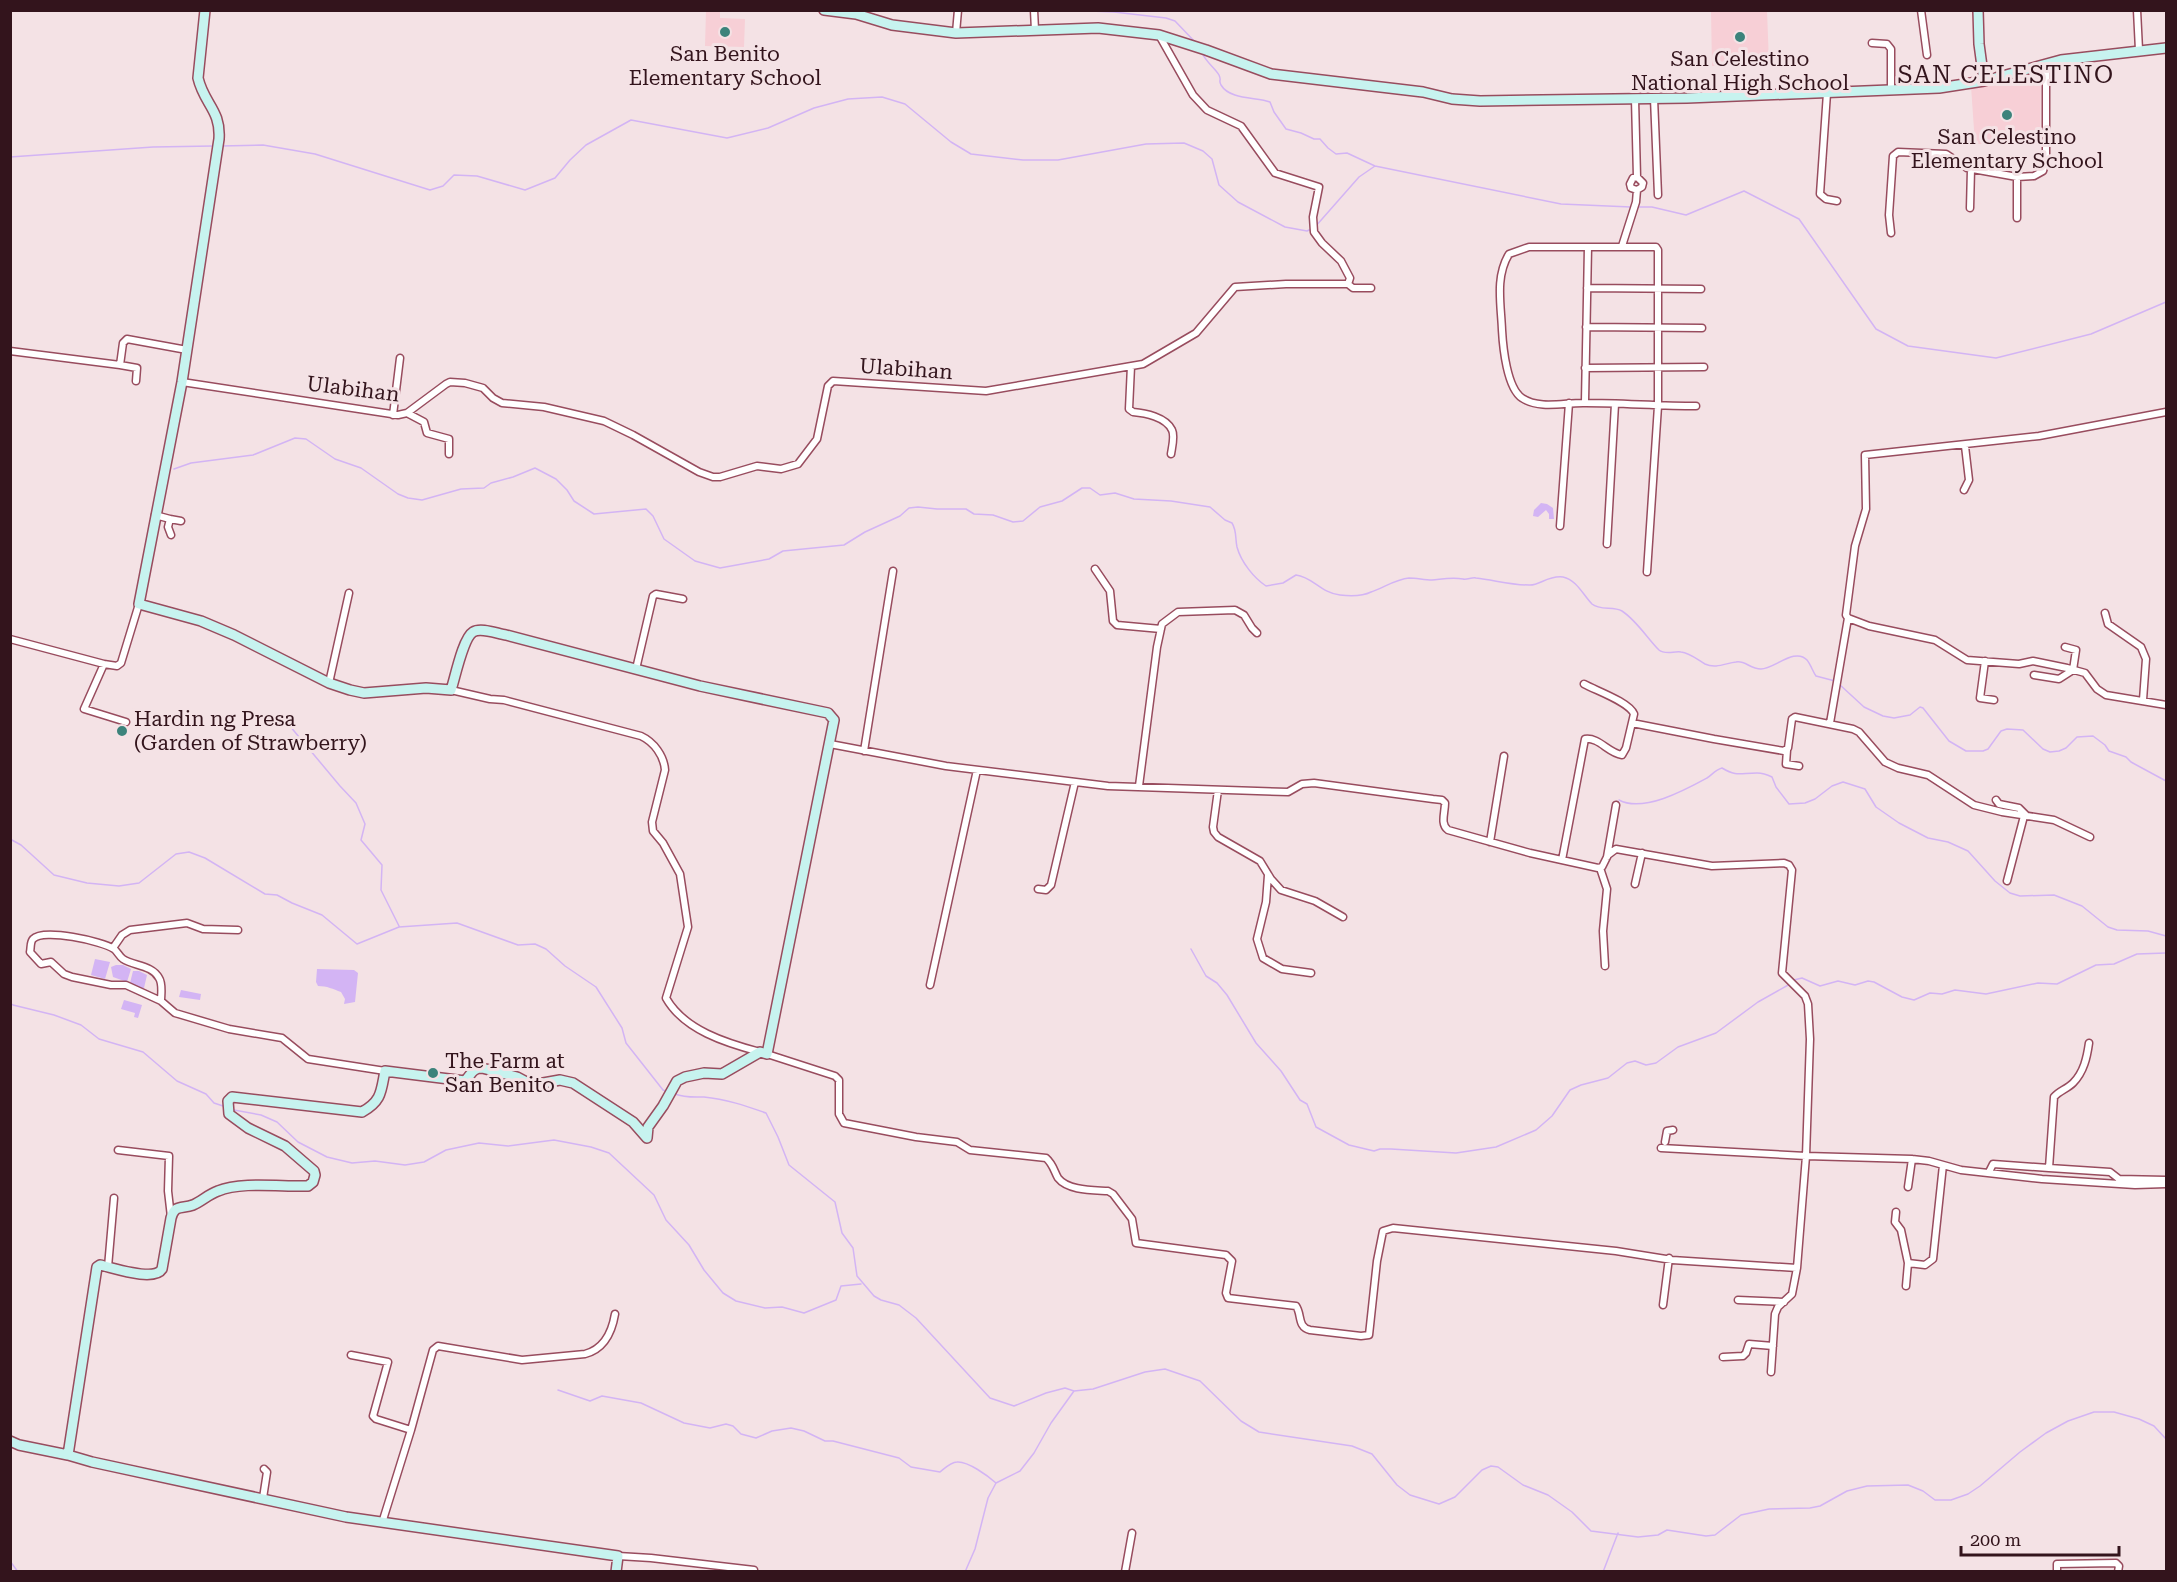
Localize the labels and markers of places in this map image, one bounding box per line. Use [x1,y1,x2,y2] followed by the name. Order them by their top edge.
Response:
[718,25,732,39] marker: San Benito Elementary School
[1733,30,1747,44] marker: San Celestino National High School
[629,42,822,90] place label: San Benito Elementary School
[1631,47,1849,95] place label: San Celestino National High School
[2000,108,2014,122] marker: San Celestino Elementary School
[1911,125,2104,173] place label: San Celestino Elementary School
[134,707,367,755] place label: Hardin ng Presa (Garden of Strawberry)
[115,724,129,738] marker: Hardin ng Presa (Garden of Strawberry)
[445,1049,565,1097] place label: The Farm at San Benito
[426,1066,440,1080] marker: The Farm at San Benito

